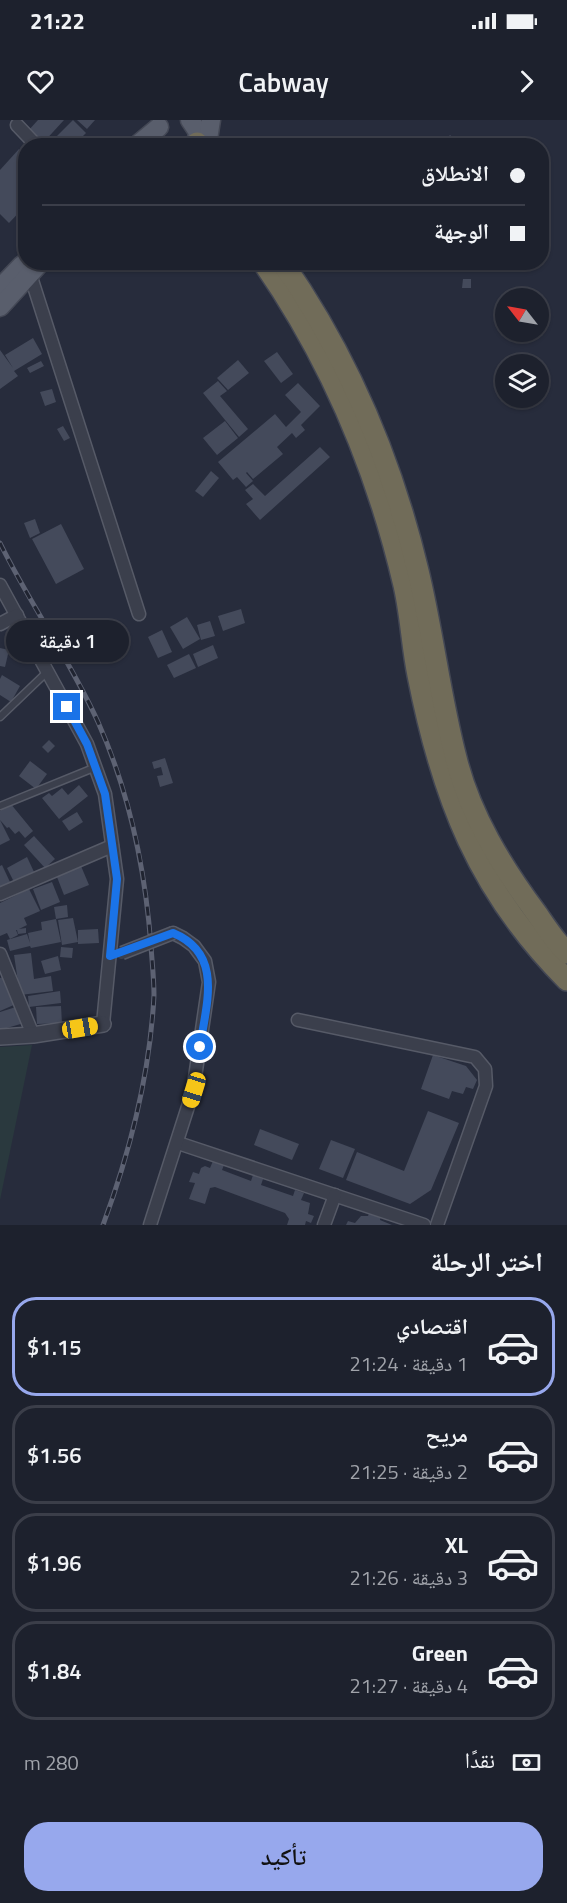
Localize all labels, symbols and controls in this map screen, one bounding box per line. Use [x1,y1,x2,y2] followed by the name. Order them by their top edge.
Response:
[30,4,85,38] text: 21:22
[238,61,329,102] text: Cabway
[24,65,57,98] icon: heart
[510,65,543,98] icon: forward
[421,156,489,190] text: الانطلاق
[434,214,489,248] text: الوجهة
[495,288,549,342] north arrow
[495,288,549,408] map controls
[495,354,549,408] button: layers
[5,620,128,662] callout: 1 دقيقة
[39,625,96,656] text: 1 دقيقة
[53,693,80,720] route end
[61,1016,99,1040] car
[186,1033,213,1060] route start
[180,1070,208,1110] car
[431,1240,543,1281] text: اختر الرحلة
[396,1309,468,1343] text: اقتصادي
[486,1320,540,1374] icon: car
[27,1330,82,1364] text: $1.15
[349,1348,468,1379] text: 1 دقيقة · 21:24
[425,1417,468,1451] text: مريح
[486,1428,540,1482] icon: car
[27,1438,82,1472] text: $1.56
[349,1456,468,1487] text: 2 دقيقة · 21:25
[445,1528,468,1562] text: XL
[486,1536,540,1590] icon: car
[27,1546,82,1580] text: $1.96
[349,1562,468,1593] text: 3 دقيقة · 21:26
[412,1636,468,1670] text: Green
[486,1644,540,1698] icon: car
[27,1654,82,1688] text: $1.84
[349,1670,468,1701] text: 4 دقيقة · 21:27
[465,1743,495,1777] text: نقدًا
[510,1746,543,1779] icon: cash
[24,1747,79,1778] text: 280 m
[24,1822,543,1891] button: تأكيد

